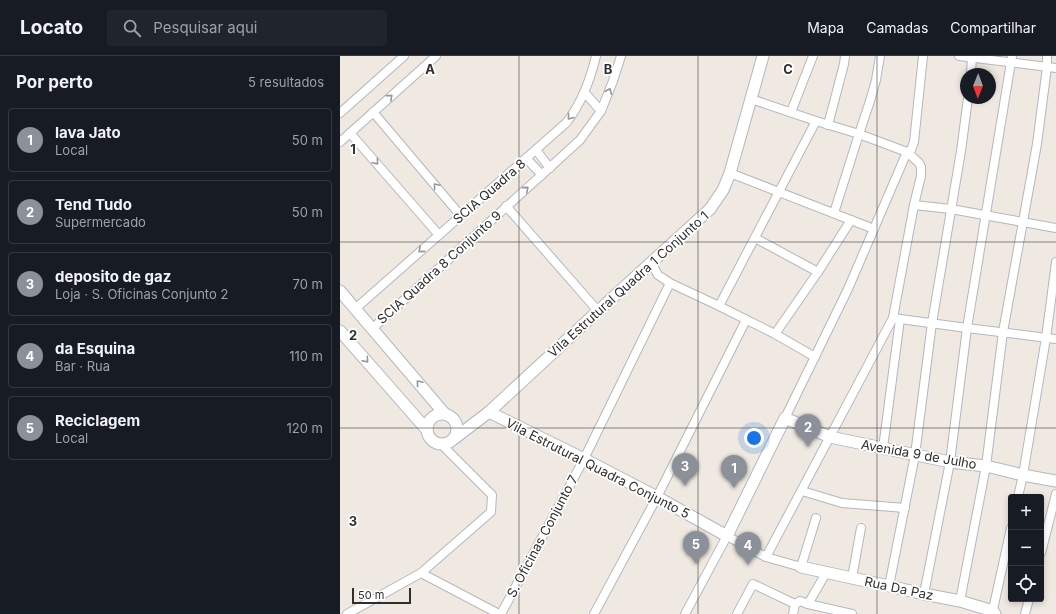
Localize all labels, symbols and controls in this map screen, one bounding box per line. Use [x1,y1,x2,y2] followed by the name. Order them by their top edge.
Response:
[107,10,387,46] search box
[20,16,83,39] text: Locato
[121,17,143,39] icon: search
[153,18,257,37] text: Pesquisar aqui
[807,19,844,36] text: Mapa
[866,19,928,36] text: Camadas
[950,19,1036,36] text: Compartilhar
[425,61,435,77] text: A
[604,61,613,77] text: B
[783,61,793,77] text: C
[960,68,996,104] north arrow
[16,72,93,92] text: Por perto
[248,74,324,90] text: 5 resultados
[604,88,612,96] one-way arrow
[385,95,393,102] one-way arrow
[568,113,575,120] one-way arrow
[55,123,121,142] text: lava Jato
[27,132,33,148] text: 1
[292,132,323,148] text: 50 m
[350,141,356,157] text: 1
[55,142,88,158] text: Local
[450,155,528,227] street label: SCIA Quadra 8
[371,158,378,165] one-way arrow
[433,183,440,191] one-way arrow
[521,186,529,194] one-way arrow
[55,195,132,214] text: Tend Tudo
[26,204,34,220] text: 2
[292,204,323,220] text: 50 m
[374,207,504,327] street label: SCIA Quadra 8 Conjunto 9
[544,208,712,360] street label: Vila Estrutural Quadra 1 Conjunto 1
[55,214,146,230] text: Supermercado
[419,246,426,253] one-way arrow
[55,267,171,286] text: deposito de gaz
[26,276,34,292] text: 3
[293,276,323,292] text: 70 m
[55,286,228,302] text: Loja · S. Oficinas Conjunto 2
[349,327,357,343] text: 2
[55,339,135,358] text: da Esquina
[26,348,34,364] text: 4
[289,348,323,364] text: 110 m
[361,356,368,363] one-way arrow
[55,358,110,374] text: Bar · Rua
[417,381,424,388] one-way arrow
[55,411,140,430] text: Reciclagem
[503,414,693,522] street label: Vila Estrutural Quadra Conjunto 5
[795,414,821,447] pin: 2
[26,420,34,436] text: 5
[287,420,323,436] text: 120 m
[744,428,764,448] your location
[55,430,88,446] text: Local
[860,436,978,472] street label: Avenida 9 de Julho
[672,453,698,486] pin: 3
[721,455,747,488] pin: 1
[503,472,581,600] street label: S. Oficinas Conjunto 7
[1008,494,1044,602] map controls
[1008,494,1044,530] button: +
[349,513,357,529] text: 3
[1008,530,1044,566] button: −
[683,531,709,564] pin: 5
[735,532,761,565] pin: 4
[1008,566,1044,602] button: locate
[863,573,935,603] street label: Rua Da Paz
[352,586,411,605] scale bar
[358,588,384,602] text: 50 m

